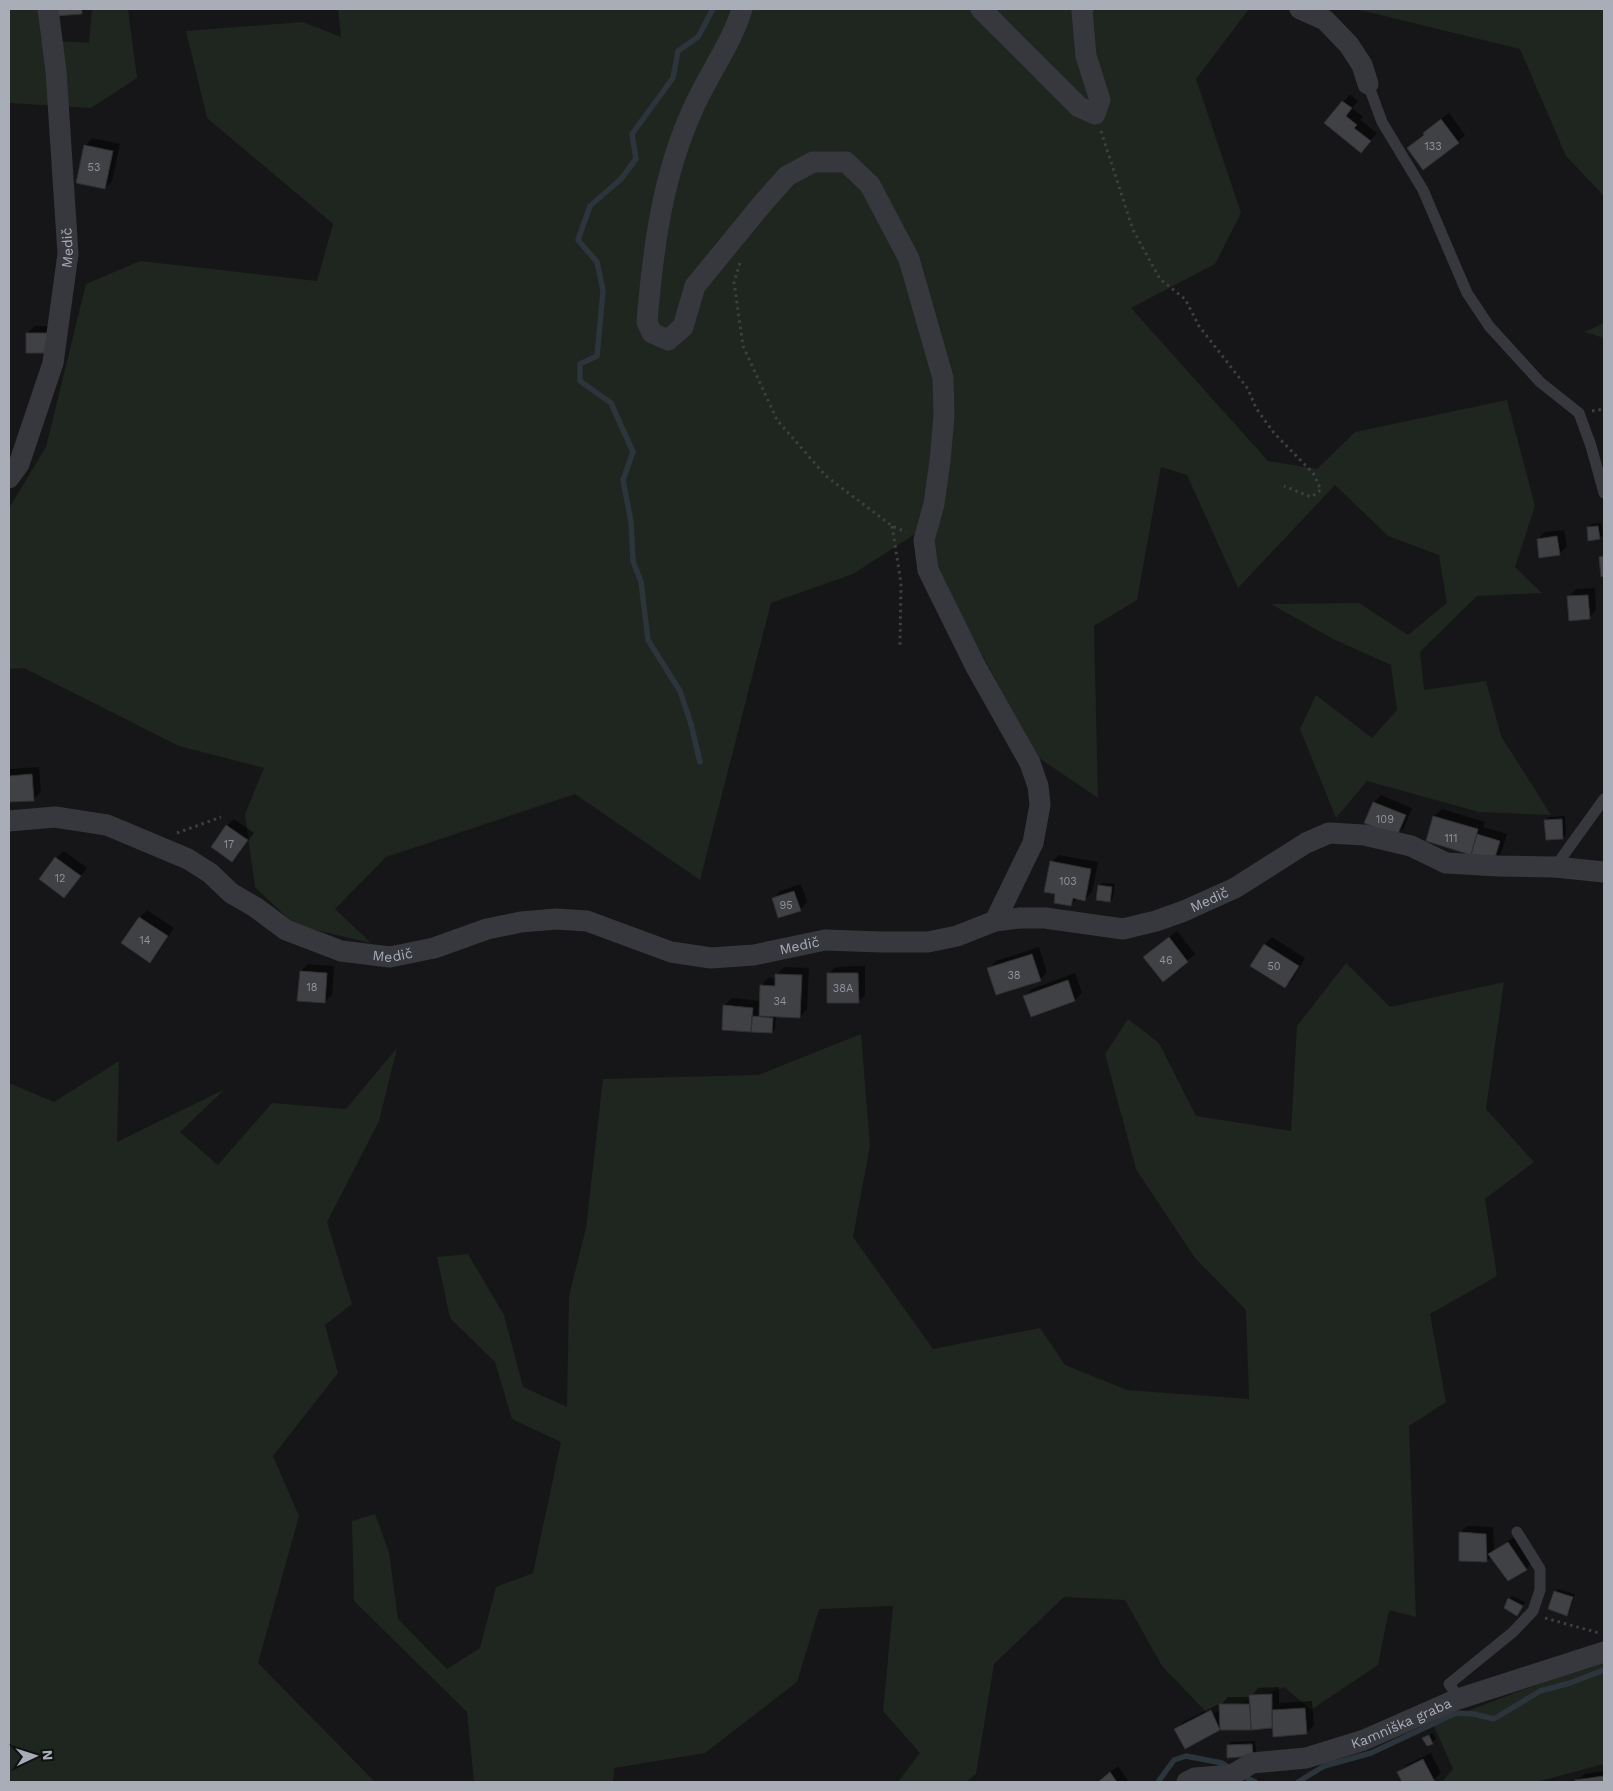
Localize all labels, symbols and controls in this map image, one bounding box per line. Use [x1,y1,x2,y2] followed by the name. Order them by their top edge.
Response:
[1424,140,1442,153] house number: 133
[88,161,100,174] house number: 53
[58,227,76,269] street label: Medič
[1376,813,1394,826] house number: 109
[1445,832,1457,845] house number: 111
[224,838,234,851] house number: 17
[55,872,65,885] house number: 12
[1059,875,1077,888] house number: 103
[1188,884,1231,915] street label: Medič
[779,899,793,912] house number: 95
[778,933,821,957] street label: Medič
[139,934,151,947] house number: 14
[372,945,414,965] street label: Medič
[1159,954,1173,967] house number: 46
[1267,960,1281,973] house number: 50
[1007,969,1021,982] house number: 38
[306,981,318,994] house number: 18
[833,982,853,995] house number: 38A
[773,995,787,1008] house number: 34
[1349,1695,1454,1752] street label: Kamniška graba
[10,1731,60,1781] north arrow
[40,1749,56,1761] text: N

